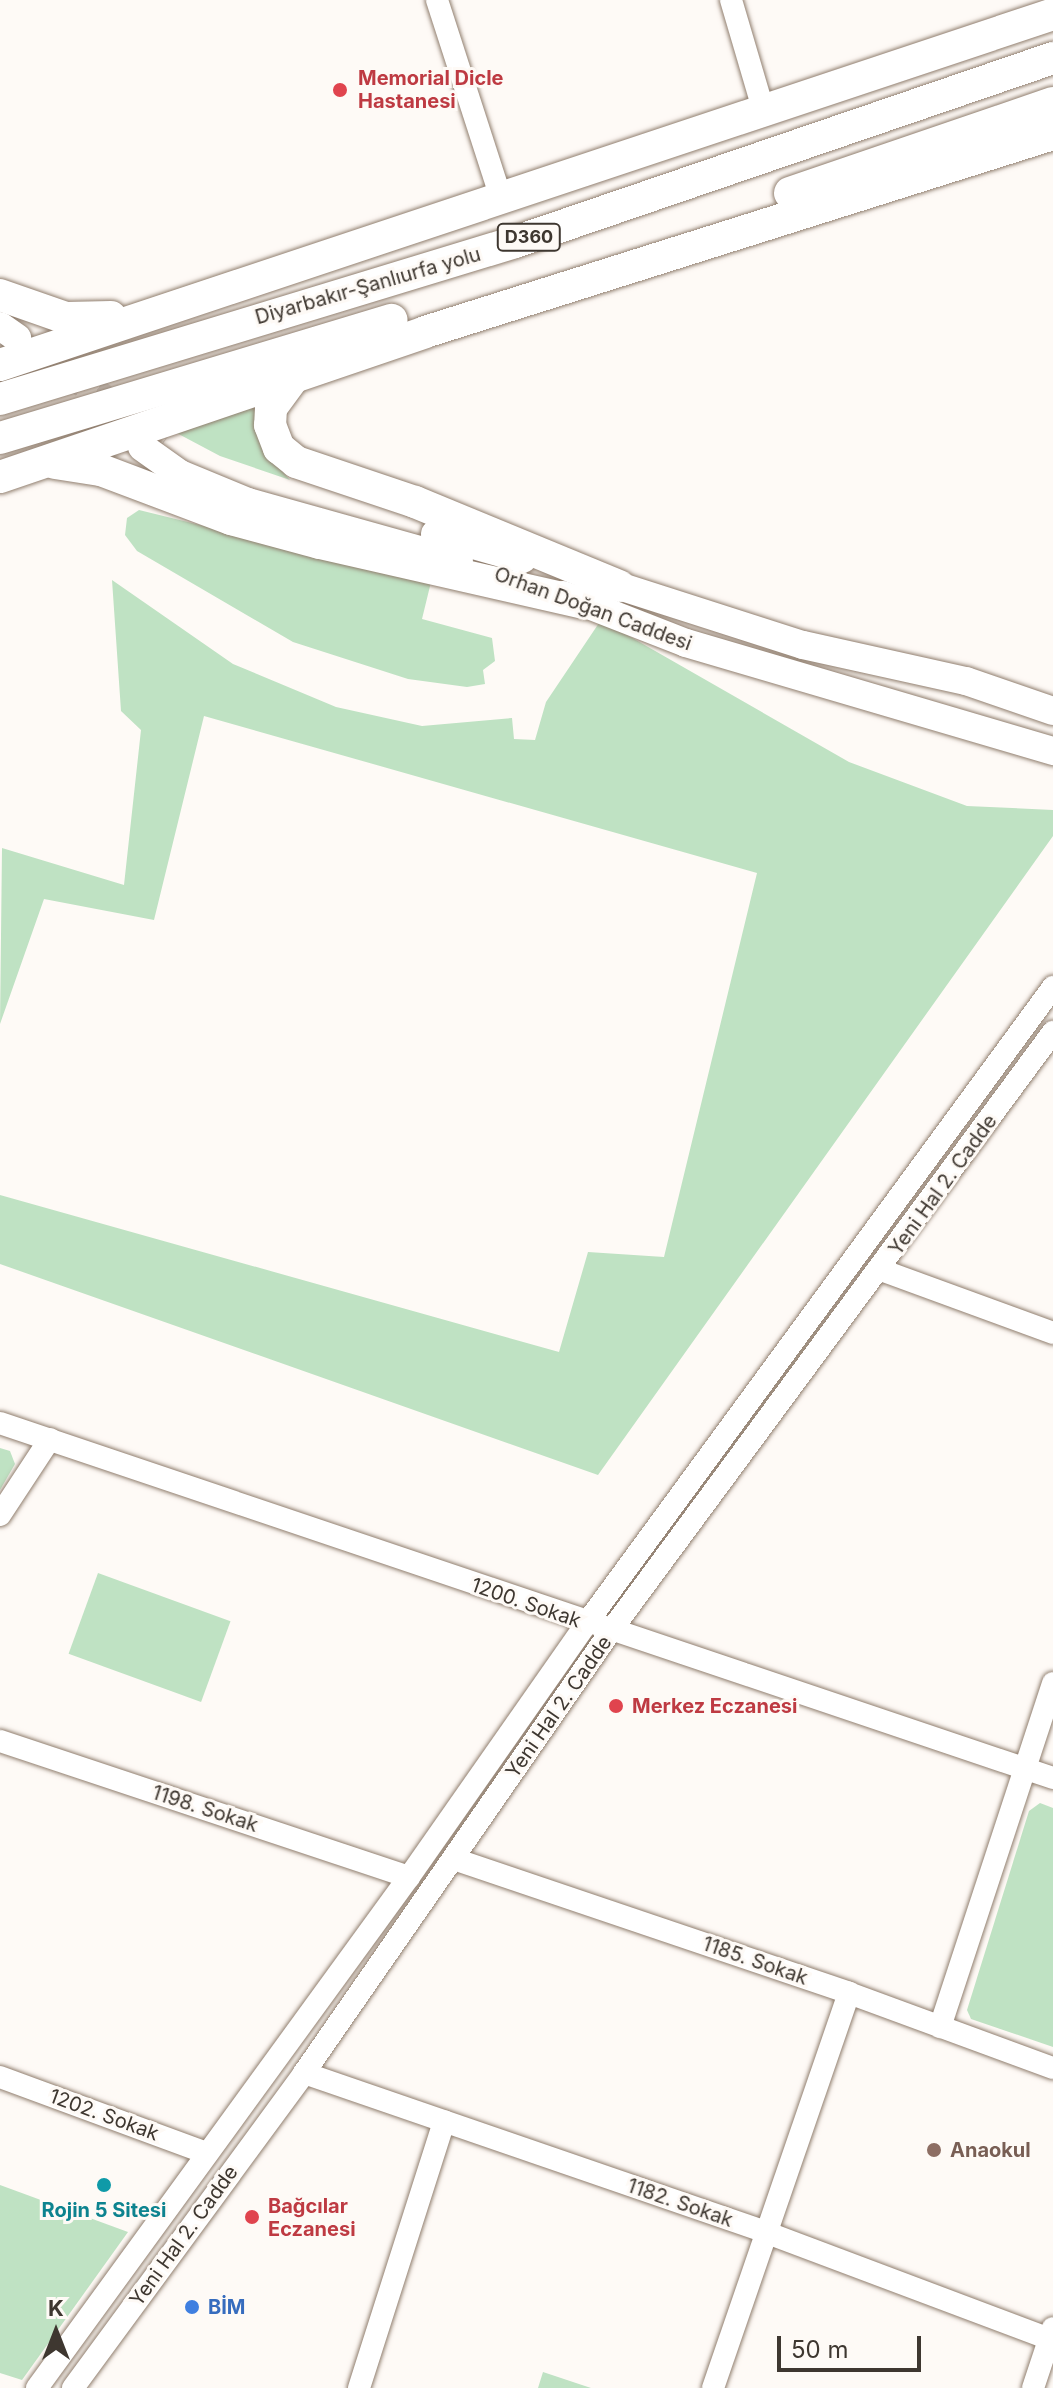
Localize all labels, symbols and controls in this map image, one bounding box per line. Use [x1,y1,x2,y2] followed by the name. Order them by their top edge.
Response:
[358,66,504,113] place label: Memorial Dicle Hastanesi
[329,79,351,101] marker: Memorial Dicle Hastanesi
[495,223,563,251] road number: D360
[252,242,484,330] street label: Diyarbakır-Şanlıurfa yolu
[491,562,695,656] street label: Orhan Doğan Caddesi
[884,1110,1002,1260] street label: Yeni Hal 2. Cadde
[468,1573,584,1633] street label: 1200. Sokak
[501,1631,617,1783] street label: Yeni Hal 2. Cadde
[632,1694,797,1718] place label: Merkez Eczanesi
[607,1697,625,1715] marker: Merkez Eczanesi
[149,1781,261,1837] street label: 1198. Sokak
[699,1932,811,1990] street label: 1185. Sokak
[46,2084,162,2146] street label: 1202. Sokak
[950,2138,1031,2162] place label: Anaokul
[925,2141,943,2159] marker: Anaokul
[125,2161,243,2311] street label: Yeni Hal 2. Cadde
[624,2174,736,2232] street label: 1182. Sokak
[95,2176,113,2194] marker: Rojin 5 Sitesi
[268,2194,356,2241] place label: Bağcılar Eczanesi
[42,2198,166,2222] place label: Rojin 5 Sitesi
[243,2208,261,2226] marker: Bağcılar Eczanesi
[16,2292,96,2372] north arrow
[48,2295,64,2321] text: K
[208,2295,245,2319] place label: BİM
[183,2298,201,2316] marker: BİM
[781,2320,925,2370] scale bar
[791,2335,849,2364] text: 50 m

